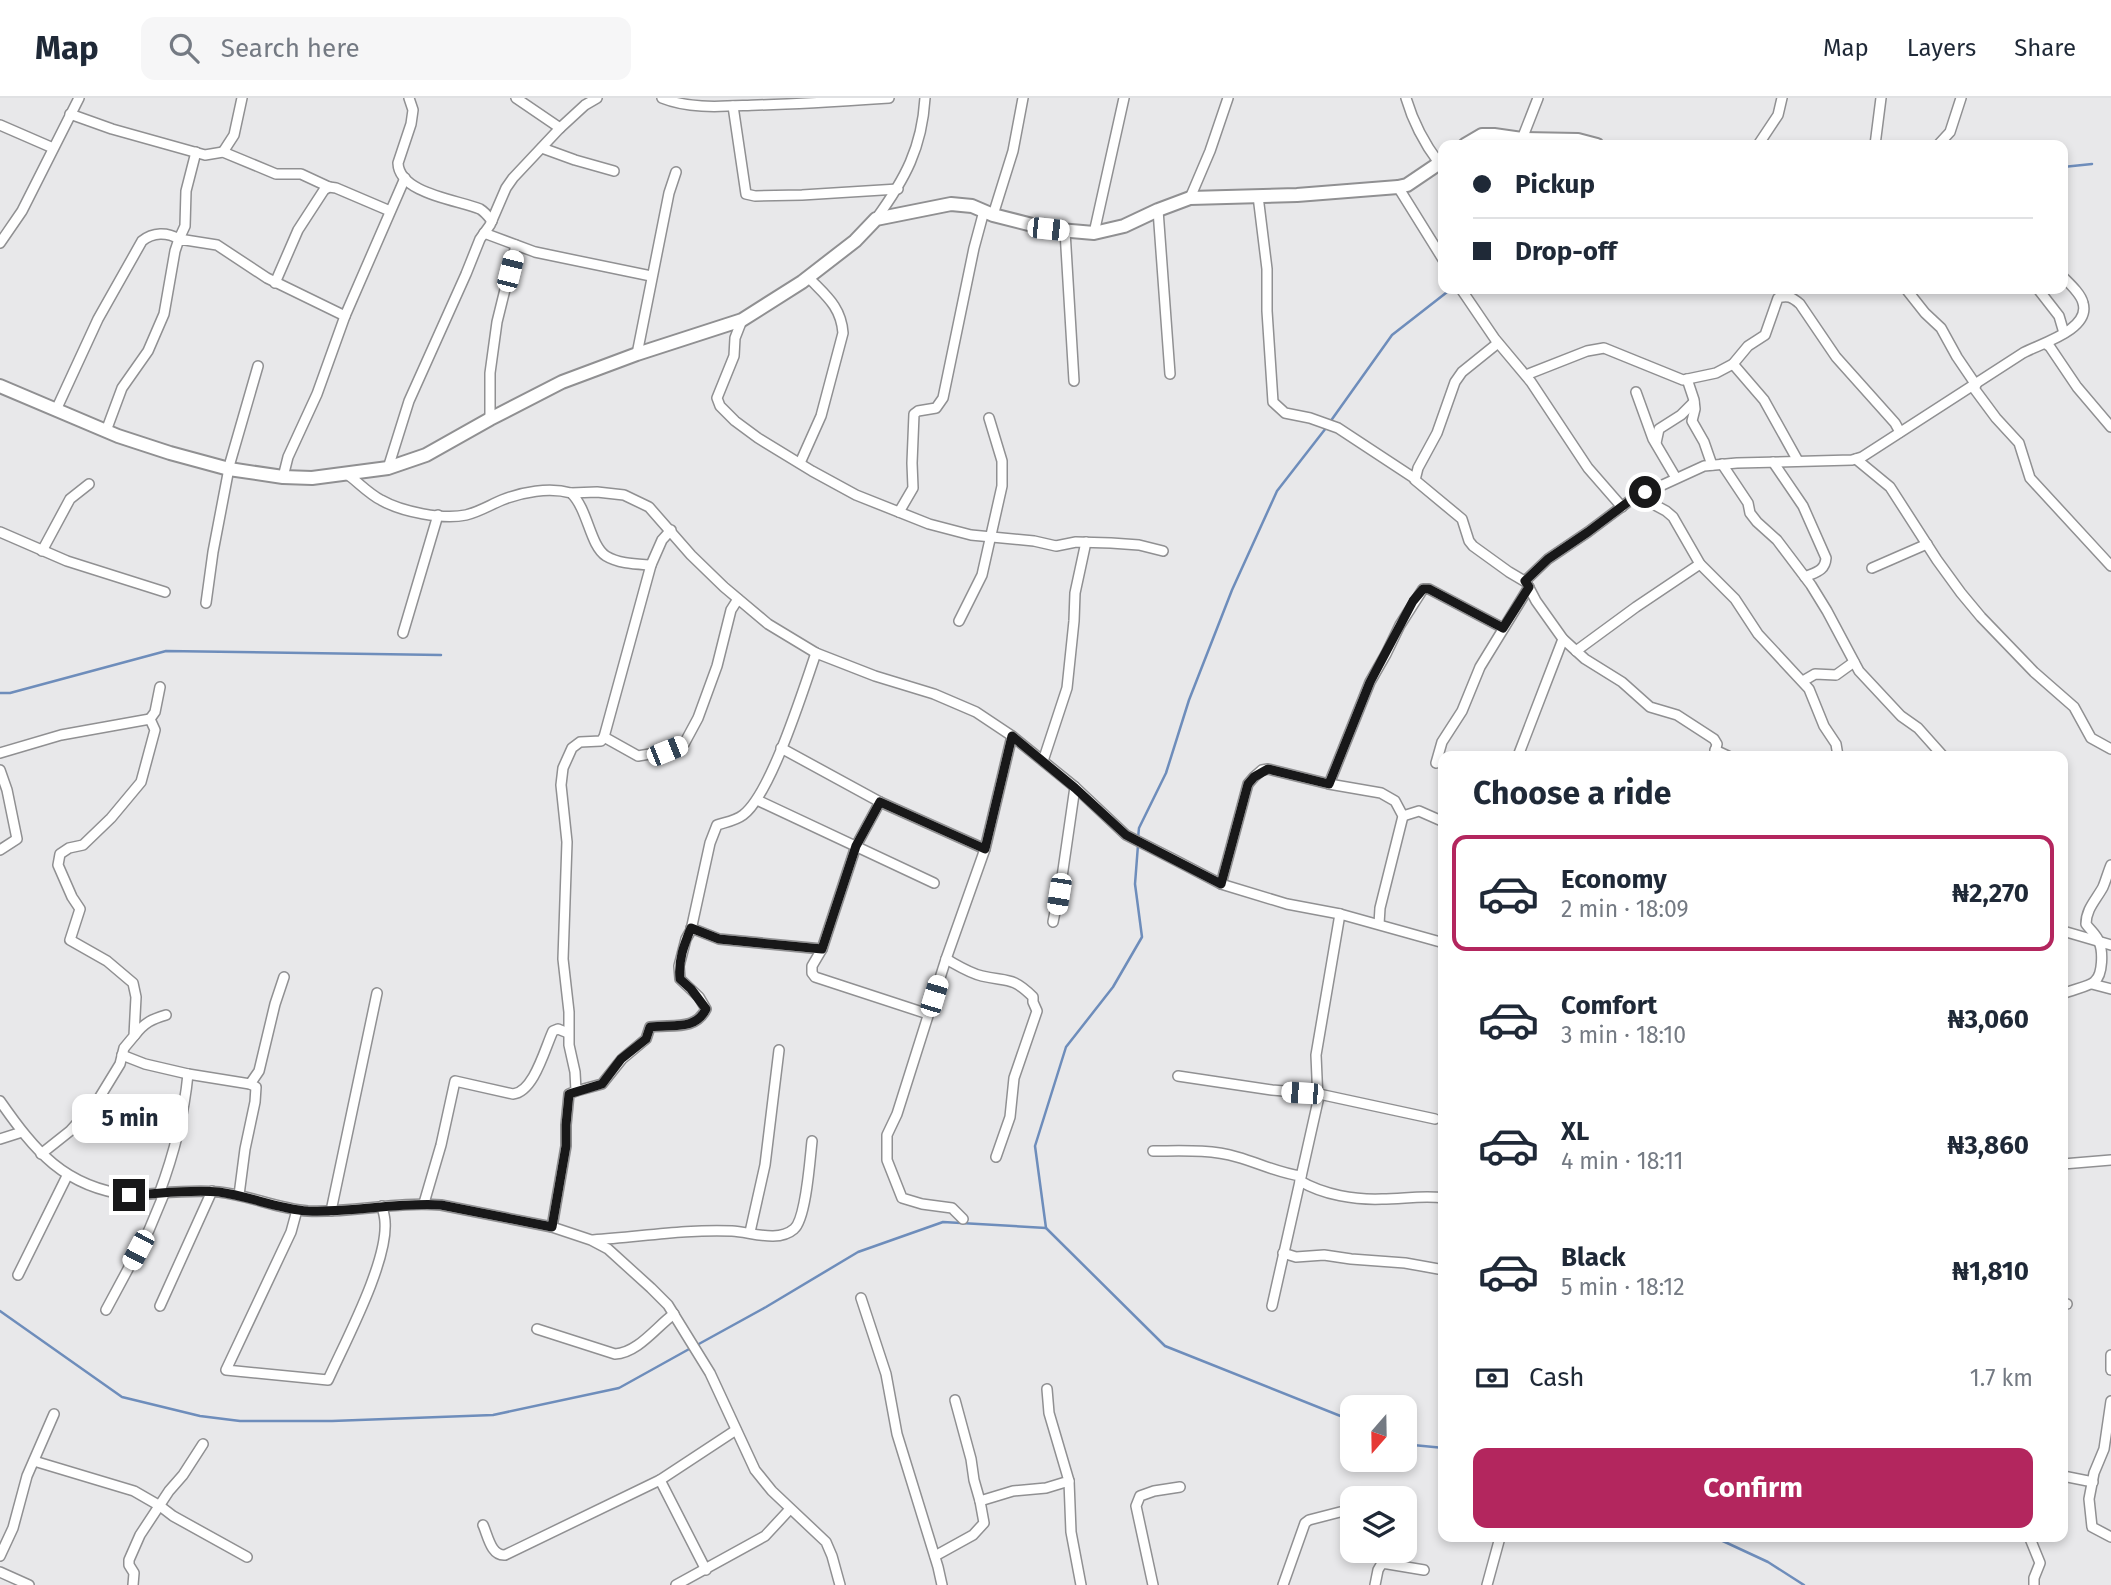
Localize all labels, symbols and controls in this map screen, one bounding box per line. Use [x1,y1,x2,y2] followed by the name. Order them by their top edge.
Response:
[141,17,631,80] search box
[35,28,99,68] text: Map
[165,29,203,67] icon: search
[221,33,360,64] text: Search here
[1823,34,1869,62] text: Map
[1907,34,1976,62] text: Layers
[2014,34,2076,62] text: Share
[1515,169,1595,200] text: Pickup
[1027,216,1070,242] car
[1515,236,1617,267] text: Drop-off
[495,248,526,294] car
[1629,476,1661,508] route start
[644,733,691,769] car
[1473,774,1671,812] text: Choose a ride
[1477,862,1540,925] icon: car
[1561,864,1667,895] text: Economy
[1046,872,1073,916] car
[1952,878,2029,909] text: ₦2,270
[1561,895,1689,923] text: 2 min · 18:09
[918,973,951,1019] car
[1477,988,1540,1051] icon: car
[1561,990,1657,1021] text: Comfort
[1947,1004,2029,1035] text: ₦3,060
[1561,1021,1686,1049] text: 3 min · 18:10
[1281,1081,1324,1105] car
[71,1094,187,1142] callout: 5 min
[102,1104,158,1132] text: 5 min
[1477,1114,1540,1177] icon: car
[1561,1116,1589,1147] text: XL
[1947,1130,2029,1161] text: ₦3,860
[1561,1147,1684,1175] text: 4 min · 18:11
[113,1179,145,1211] route end
[119,1227,158,1273] car
[1477,1240,1540,1303] icon: car
[1561,1242,1626,1273] text: Black
[1952,1256,2029,1287] text: ₦1,810
[1561,1273,1685,1301] text: 5 min · 18:12
[1473,1359,1511,1397] icon: cash
[1529,1362,1585,1393] text: Cash
[1970,1364,2033,1392] text: 1.7 km
[1340,1395,1418,1472] north arrow
[1340,1395,1417,1563] map controls
[1473,1448,2033,1528] button: Confirm
[1340,1486,1417,1563] button: layers

